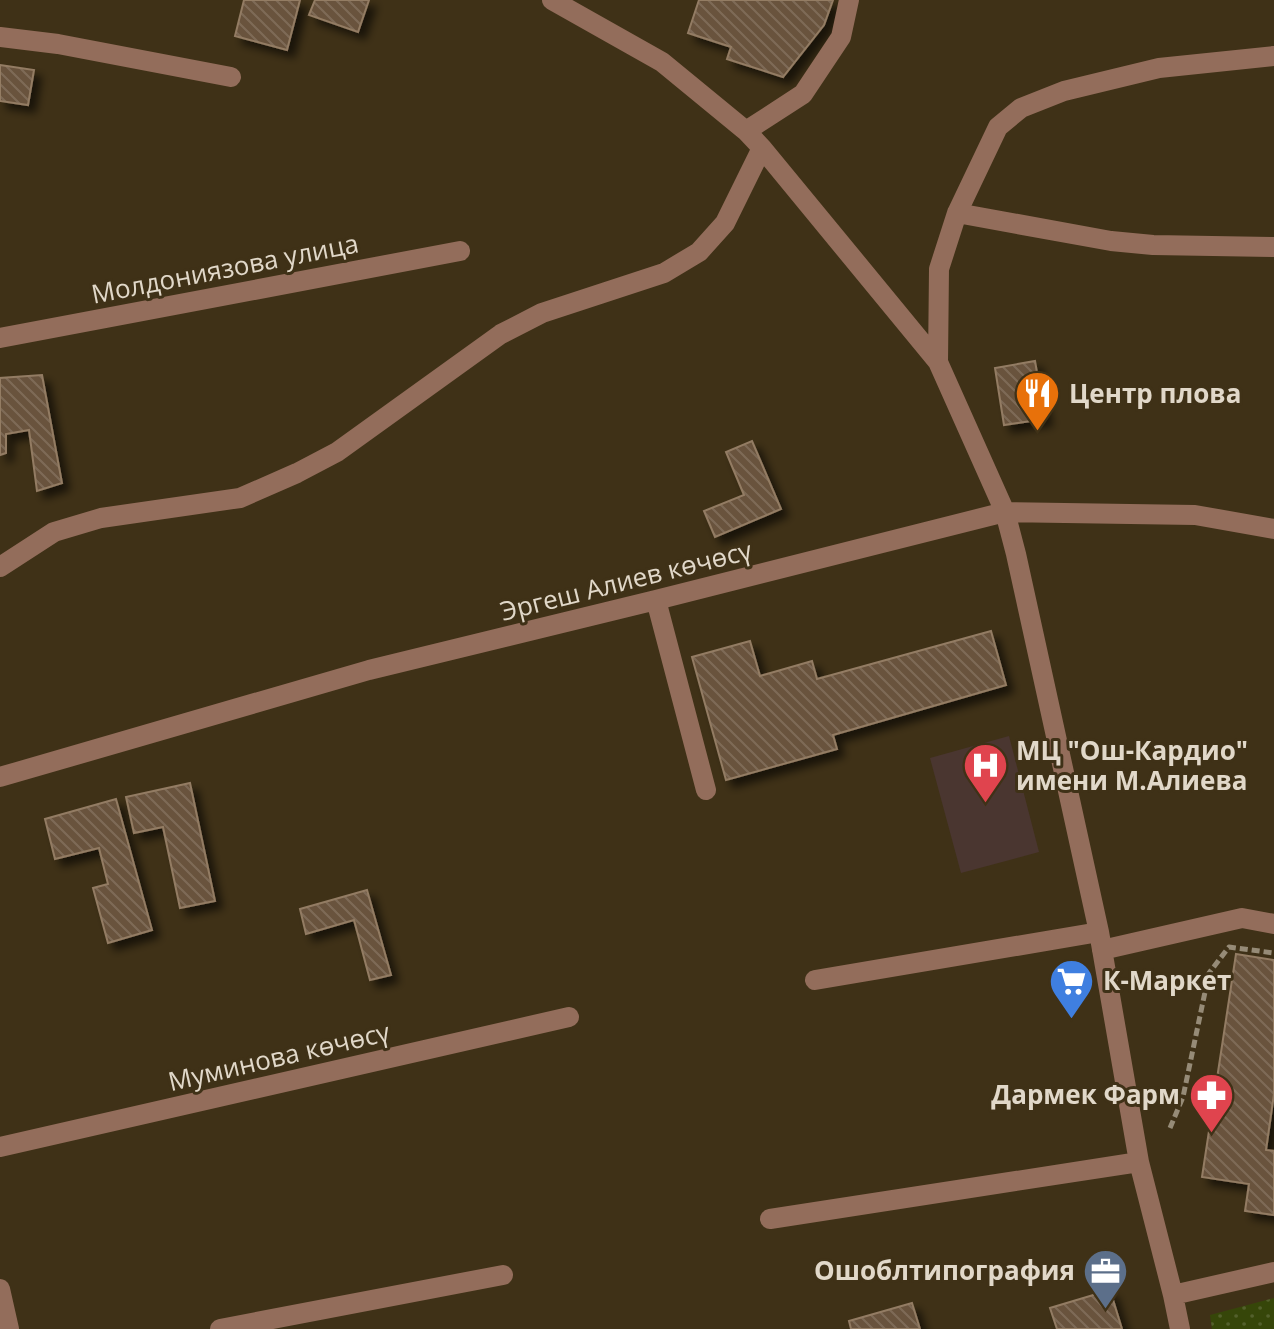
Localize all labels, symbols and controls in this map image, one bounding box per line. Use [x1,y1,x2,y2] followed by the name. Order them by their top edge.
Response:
[88,224,361,312] street label: Молдониязова улица
[1014,370,1062,433] restaurant icon: Центр плова
[1069,375,1241,411] place label: Центр плова
[496,531,755,629] street label: Эргеш Алиев көчөсү
[1016,732,1248,798] place label: МЦ "Ош-Кардио" имени М.Алиева
[961,742,1009,805] hospital icon: МЦ "Ош-Кардио" имени М.Алиева
[1048,957,1096,1020] supermarket icon: К-Маркет
[1103,962,1231,998] place label: К-Маркет
[165,1013,393,1099] street label: Муминова көчөсү
[1187,1071,1235,1134] pharmacy icon: Дармек Фарм
[991,1076,1180,1112] place label: Дармек Фарм
[1082,1247,1130,1310] office icon: Ошоблтипография
[814,1252,1075,1288] place label: Ошоблтипография

